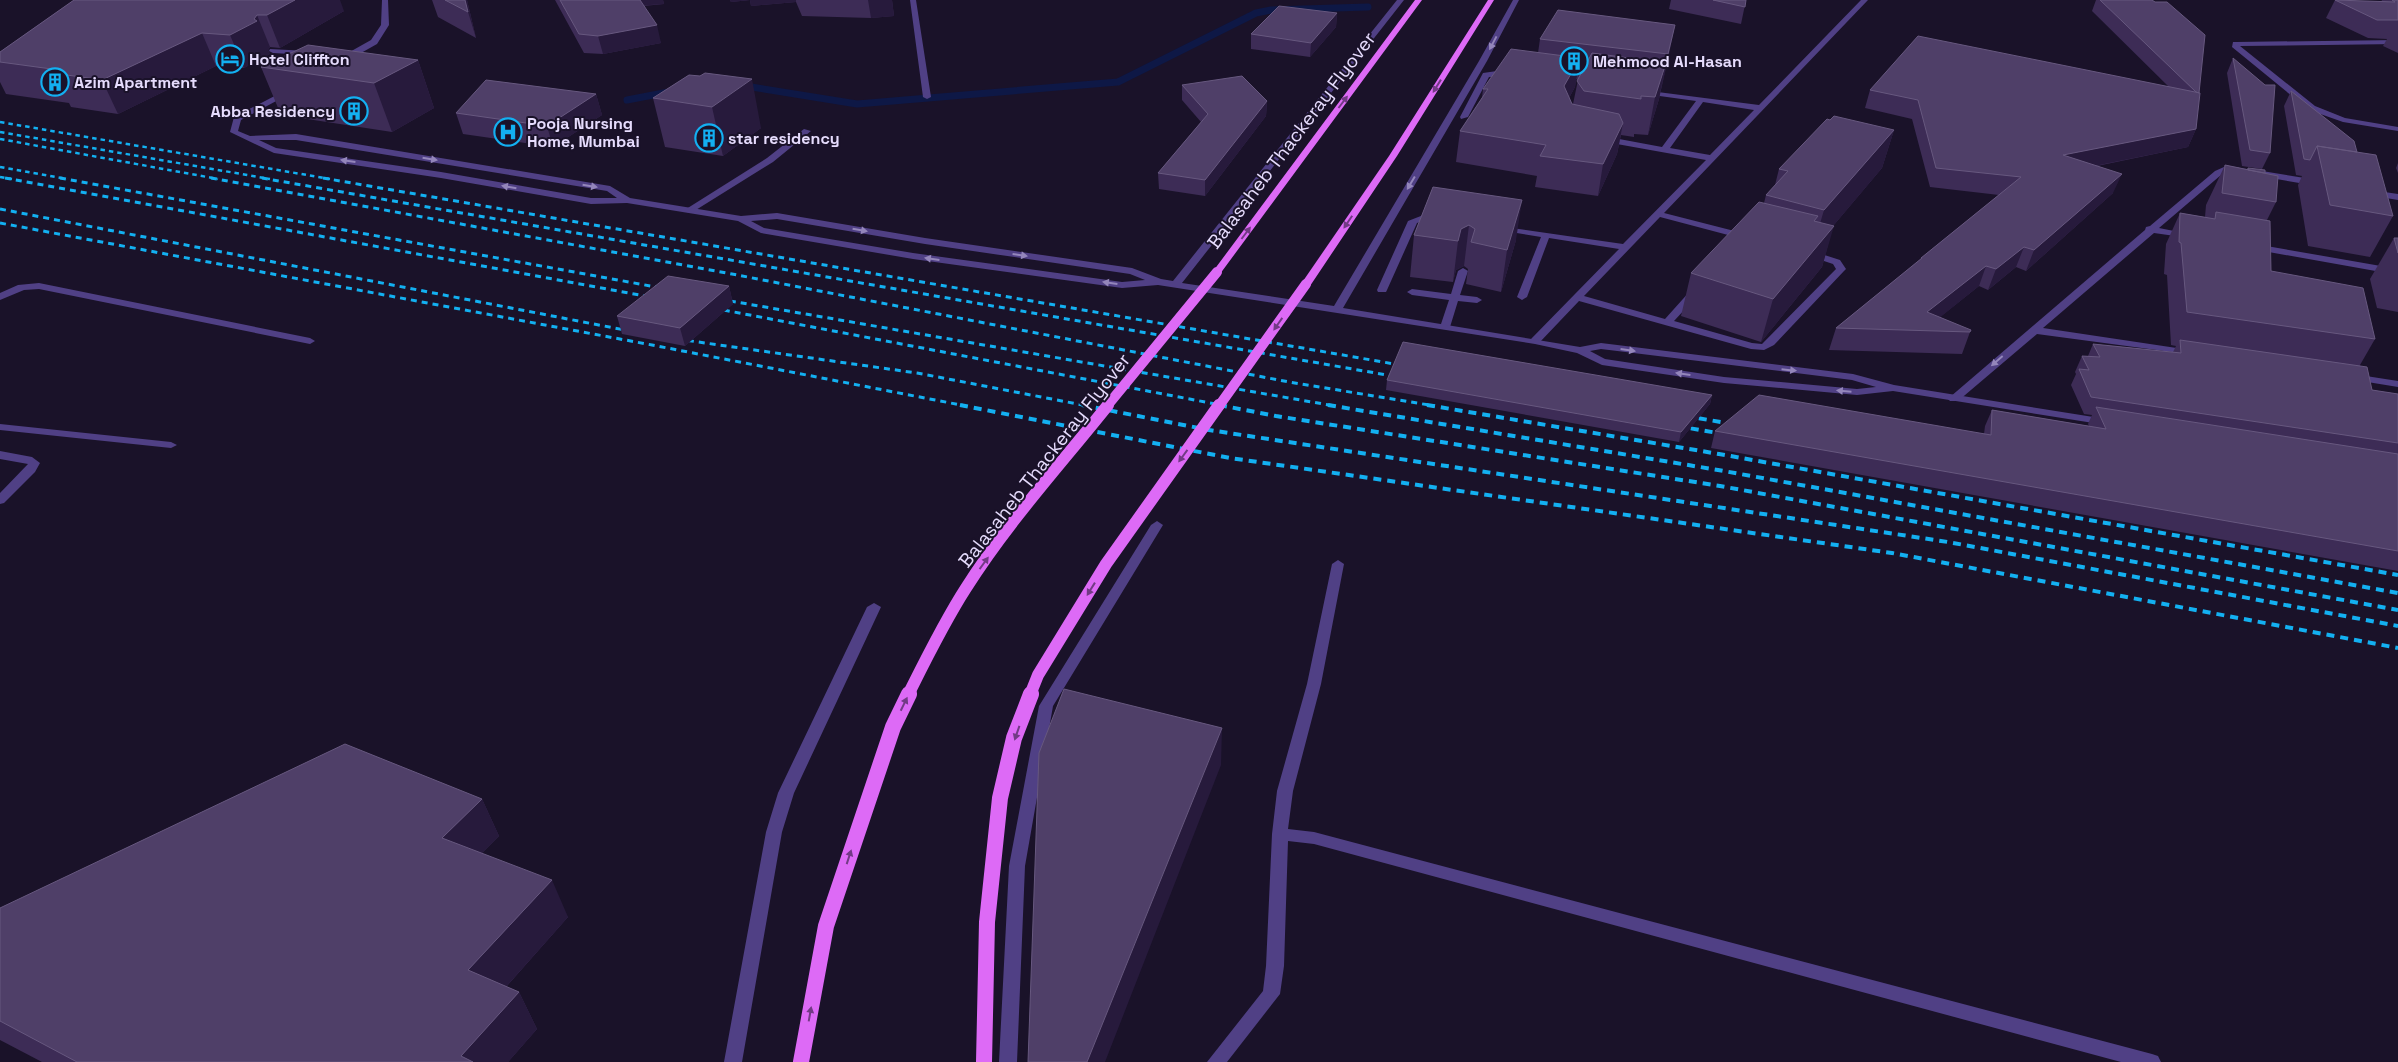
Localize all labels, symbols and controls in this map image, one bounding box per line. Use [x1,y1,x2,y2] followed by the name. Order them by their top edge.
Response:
[1202,27,1381,254] street label: Balasaheb Thackeray Flyover
[1489,36,1497,50] one-way arrow
[215,44,245,74] hotel icon: Hotel Cliffton
[1559,46,1589,76] building icon: Mehmood Al-Hasan
[249,49,350,70] place label: Hotel Cliffton
[1593,51,1742,72] place label: Mehmood Al-Hasan
[40,67,70,97] building icon: Azim Apartment
[74,72,197,93] place label: Azim Apartment
[1433,79,1442,92] one-way arrow
[1338,95,1348,109] one-way arrow
[339,96,369,126] building icon: Abba Residency
[211,101,335,122] place label: Abba Residency
[527,113,640,152] place label: Pooja Nursing Home, Mumbai
[493,117,523,147] hospital icon: Pooja Nursing Home, Mumbai
[694,123,724,153] building icon: star residency
[728,128,840,149] place label: star residency
[422,156,438,164] one-way arrow
[340,157,356,165] one-way arrow
[1406,177,1415,190] one-way arrow
[500,182,516,190] one-way arrow
[583,182,599,190] one-way arrow
[1343,215,1353,228] one-way arrow
[1241,226,1251,240] one-way arrow
[852,227,868,235] one-way arrow
[1013,251,1029,259] one-way arrow
[923,254,939,262] one-way arrow
[1102,279,1118,287] one-way arrow
[1273,317,1283,330] one-way arrow
[1620,346,1636,354] one-way arrow
[953,348,1136,573] street label: Balasaheb Thackeray Flyover
[1991,356,2004,367] one-way arrow
[1782,366,1798,374] one-way arrow
[1675,370,1691,378] one-way arrow
[1836,386,1852,394] one-way arrow
[1178,449,1188,462] one-way arrow
[979,556,989,570] one-way arrow
[1086,583,1096,596] one-way arrow
[900,697,908,711] one-way arrow
[1013,726,1021,741] one-way arrow
[845,849,853,864] one-way arrow
[806,1006,814,1022] one-way arrow

